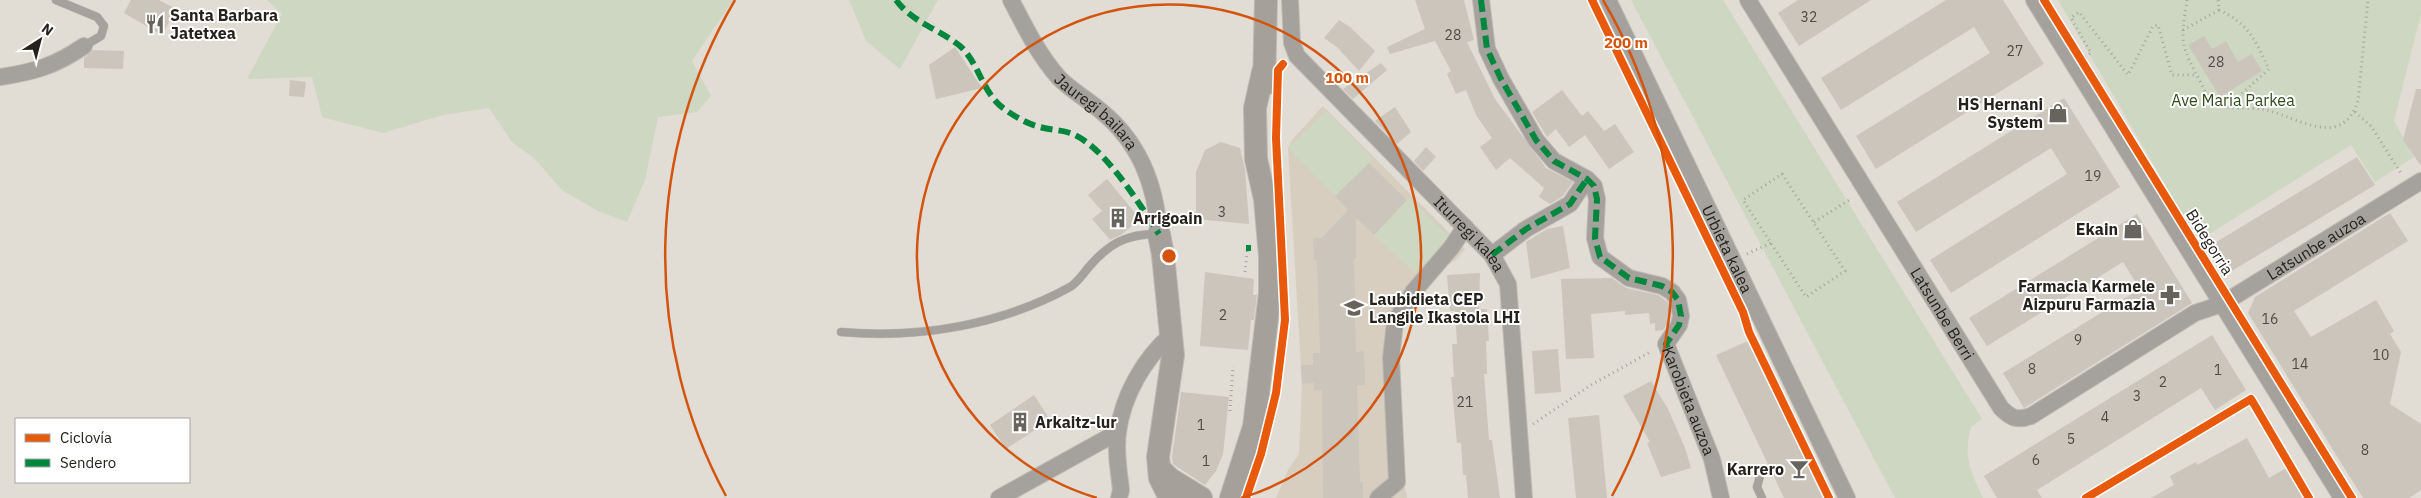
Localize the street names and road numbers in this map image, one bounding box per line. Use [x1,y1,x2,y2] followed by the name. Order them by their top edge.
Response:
[1050,69,1142,154] street label: Jauregi bailara
[1430,192,1509,276] street label: Iturregi kalea
[1698,202,1757,297] street label: Urbieta kalea
[2182,205,2238,279] street label: Bidegorria
[2263,208,2369,284] street label: Latsunbe auzoa
[1906,264,1979,364] street label: Latsunbe Berri
[1658,343,1720,459] street label: Karobieta auzoa

